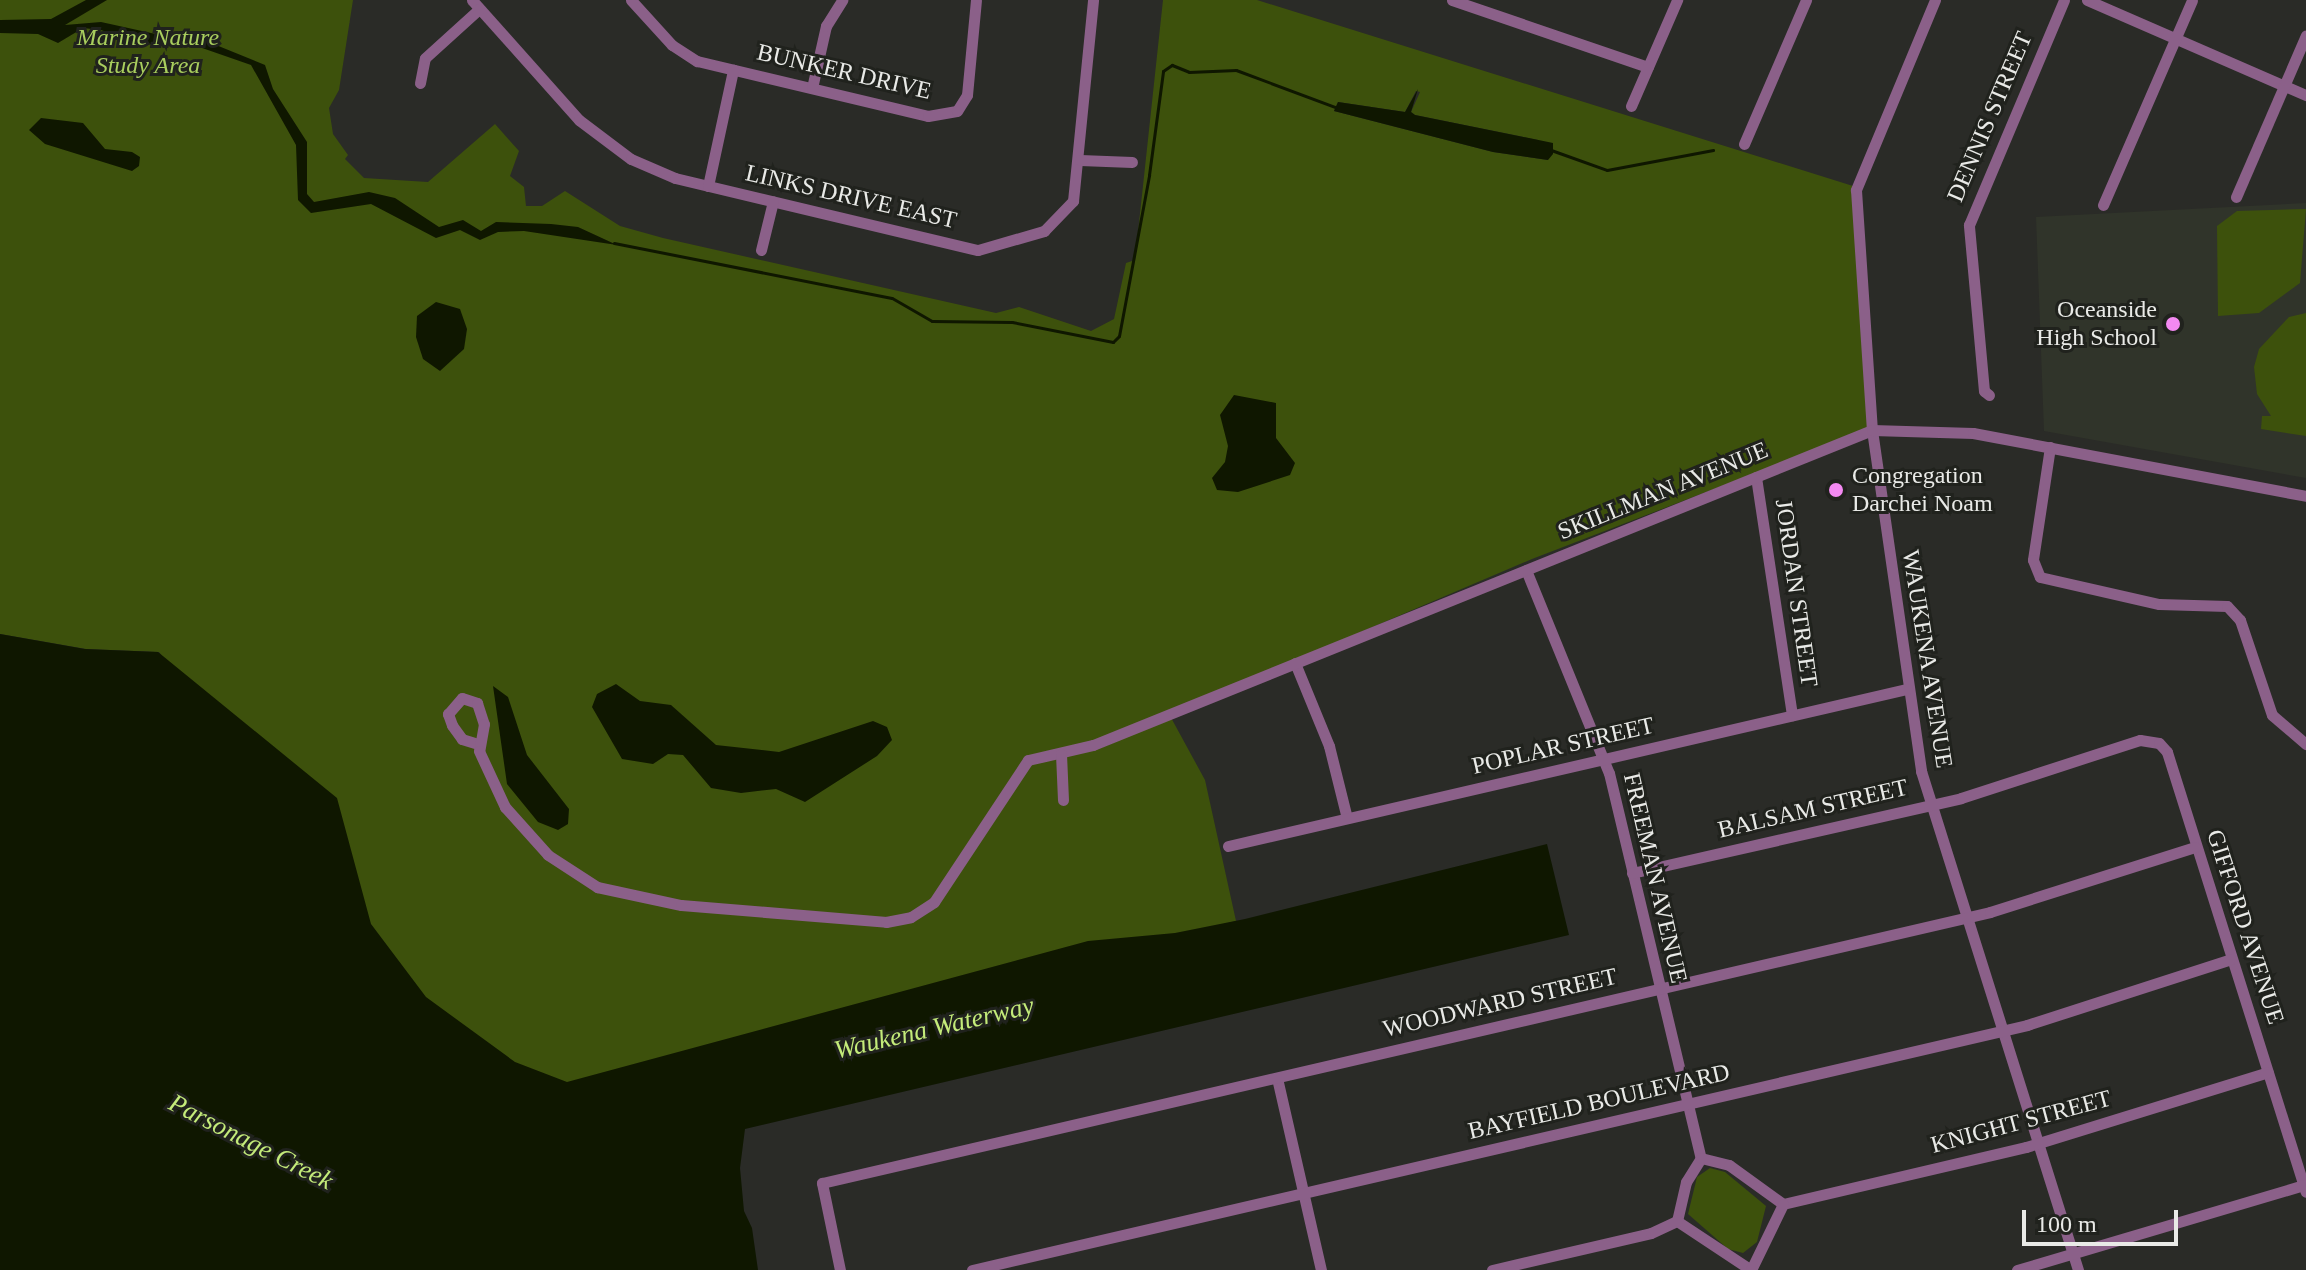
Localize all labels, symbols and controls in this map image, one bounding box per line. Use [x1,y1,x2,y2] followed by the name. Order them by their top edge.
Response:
[77,24,219,80] park label: Marine Nature Study Area
[1941,28,2039,206] street label: DENNIS STREET
[754,38,934,106] street label: BUNKER DRIVE
[743,159,959,235] street label: LINKS DRIVE EAST
[2036,296,2157,352] place label: Oceanside High School
[2164,315,2182,333] marker: Oceanside High School
[1553,435,1773,547] street label: SKILLMAN AVENUE
[1852,462,1993,518] place label: Congregation Darchei Noam
[1827,481,1845,499] marker: Congregation Darchei Noam
[1769,498,1823,688] street label: JORDAN STREET
[1895,547,1959,771] street label: WAUKENA AVENUE
[1469,711,1657,781] street label: POPLAR STREET
[1617,769,1693,987] street label: FREEMAN AVENUE
[1715,773,1911,845] street label: BALSAM STREET
[2200,825,2290,1029] street label: GIFFORD AVENUE
[1380,962,1620,1044] street label: WOODWARD STREET
[831,990,1037,1066] water label: Waukena Waterway
[1466,1058,1732,1146] street label: BAYFIELD BOULEVARD
[1927,1084,2115,1160] street label: KNIGHT STREET
[164,1087,338,1197] water label: Parsonage Creek
[2026,1194,2182,1244] scale bar
[2036,1211,2097,1237] text: 100 m

